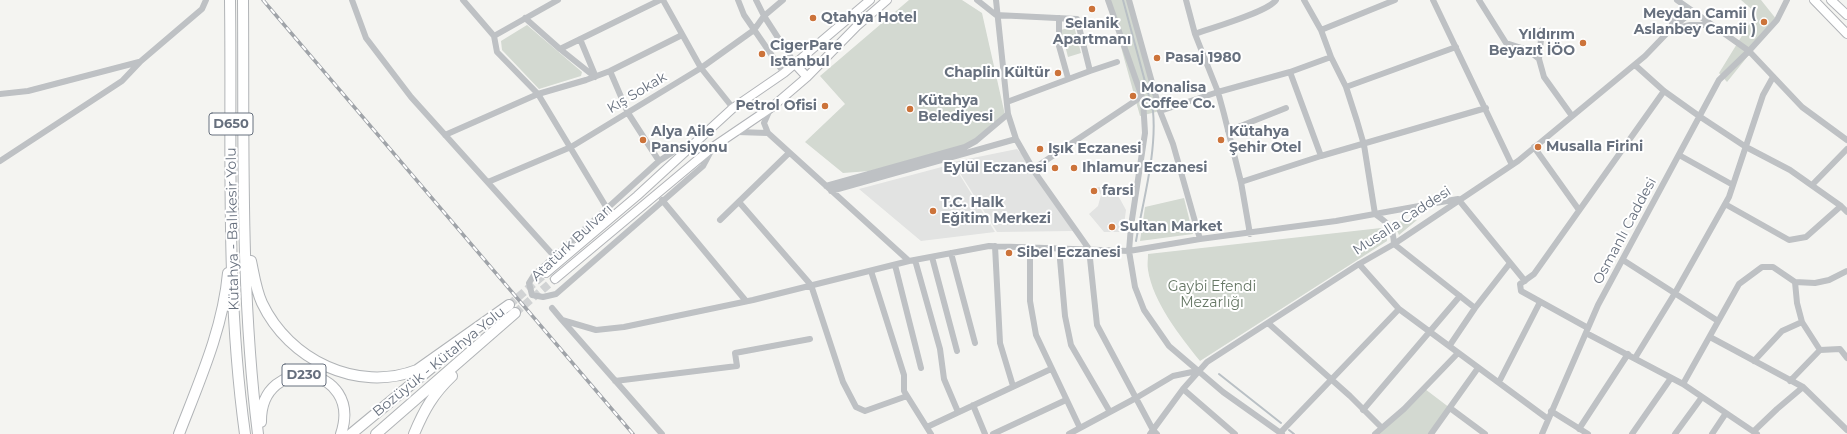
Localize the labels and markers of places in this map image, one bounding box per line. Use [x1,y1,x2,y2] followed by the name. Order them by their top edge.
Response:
[1087,4,1097,14] marker: Selanik Apartmanı
[1634,6,1756,38] place label: Meydan Camii ( Aslanbey Camii )
[821,10,917,26] place label: Qtahya Hotel
[808,13,818,23] marker: Qtahya Hotel
[1053,16,1131,48] place label: Selanik Apartmanı
[1759,17,1769,27] marker: Meydan Camii ( Aslanbey Camii )
[1489,27,1575,60] place label: Yıldırım Beyazıt İÖO
[770,38,842,70] place label: CigerPare Istanbul
[1578,38,1588,48] marker: Yıldırım Beyazıt İÖO
[757,49,767,59] marker: CigerPare Istanbul
[1165,50,1241,66] place label: Pasaj 1980
[1152,53,1162,63] marker: Pasaj 1980
[944,65,1050,81] place label: Chaplin Kültür
[1053,68,1063,78] marker: Chaplin Kültür
[1141,80,1215,112] place label: Monalisa Coffee Co.
[1128,91,1138,101] marker: Monalisa Coffee Co.
[918,93,993,126] place label: Kütahya Belediyesi
[736,98,817,114] place label: Petrol Ofisi
[820,101,830,111] marker: Petrol Ofisi
[905,104,915,114] marker: Kütahya Belediyesi
[651,124,728,156] place label: Alya Aile Pansiyonu
[1229,124,1301,156] place label: Kütahya Şehir Otel
[638,135,648,145] marker: Alya Aile Pansiyonu
[1216,135,1226,145] marker: Kütahya Şehir Otel
[1546,139,1643,155] place label: Musalla Firini
[1048,141,1141,157] place label: Işık Eczanesi
[1533,142,1543,152] marker: Musalla Firini
[1035,144,1045,154] marker: Işık Eczanesi
[943,160,1047,176] place label: Eylül Eczanesi
[1082,160,1207,176] place label: Ihlamur Eczanesi
[1050,163,1060,173] marker: Eylül Eczanesi
[1069,163,1079,173] marker: Ihlamur Eczanesi
[1102,183,1134,199] place label: farsi
[1089,186,1099,196] marker: farsi
[941,195,1051,228] place label: T.C. Halk Eğitim Merkezi
[928,206,938,216] marker: T.C. Halk Eğitim Merkezi
[1120,219,1223,235] place label: Sultan Market
[1107,222,1117,232] marker: Sultan Market
[1017,245,1121,261] place label: Sibel Eczanesi
[1004,248,1014,258] marker: Sibel Eczanesi

